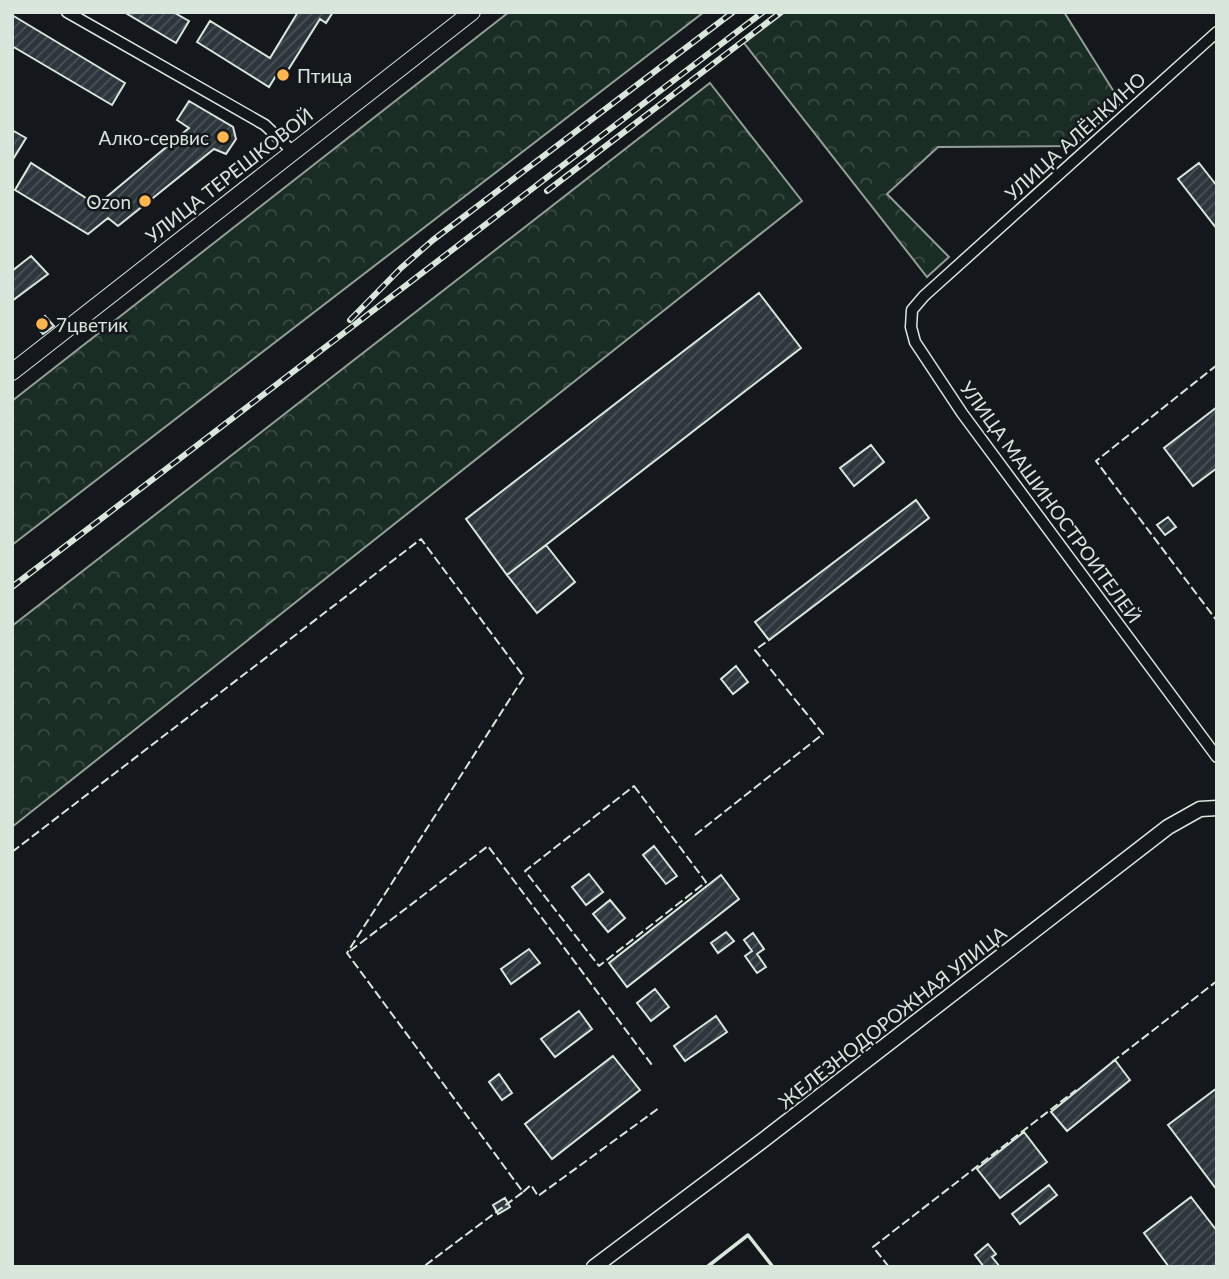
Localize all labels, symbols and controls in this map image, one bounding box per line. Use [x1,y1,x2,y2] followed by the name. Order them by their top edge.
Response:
[297,64,352,87] place label: Птица
[275,67,291,83] marker: Птица
[1000,67,1150,205] street label: УЛИЦА АЛЁНКИНО
[141,103,317,247] street label: УЛИЦА ТЕРЕШКОВОЙ
[99,126,209,149] place label: Алко-сервис
[215,129,231,145] marker: Алко-сервис
[86,190,131,213] place label: Ozon
[137,193,153,209] marker: Ozon
[56,313,128,336] place label: 7цветик
[34,316,50,332] marker: 7цветик
[956,377,1146,627] street label: УЛИЦА МАШИНОСТРОИТЕЛЕЙ
[774,921,1011,1113] street label: ЖЕЛЕЗНОДОРОЖНАЯ УЛИЦА

